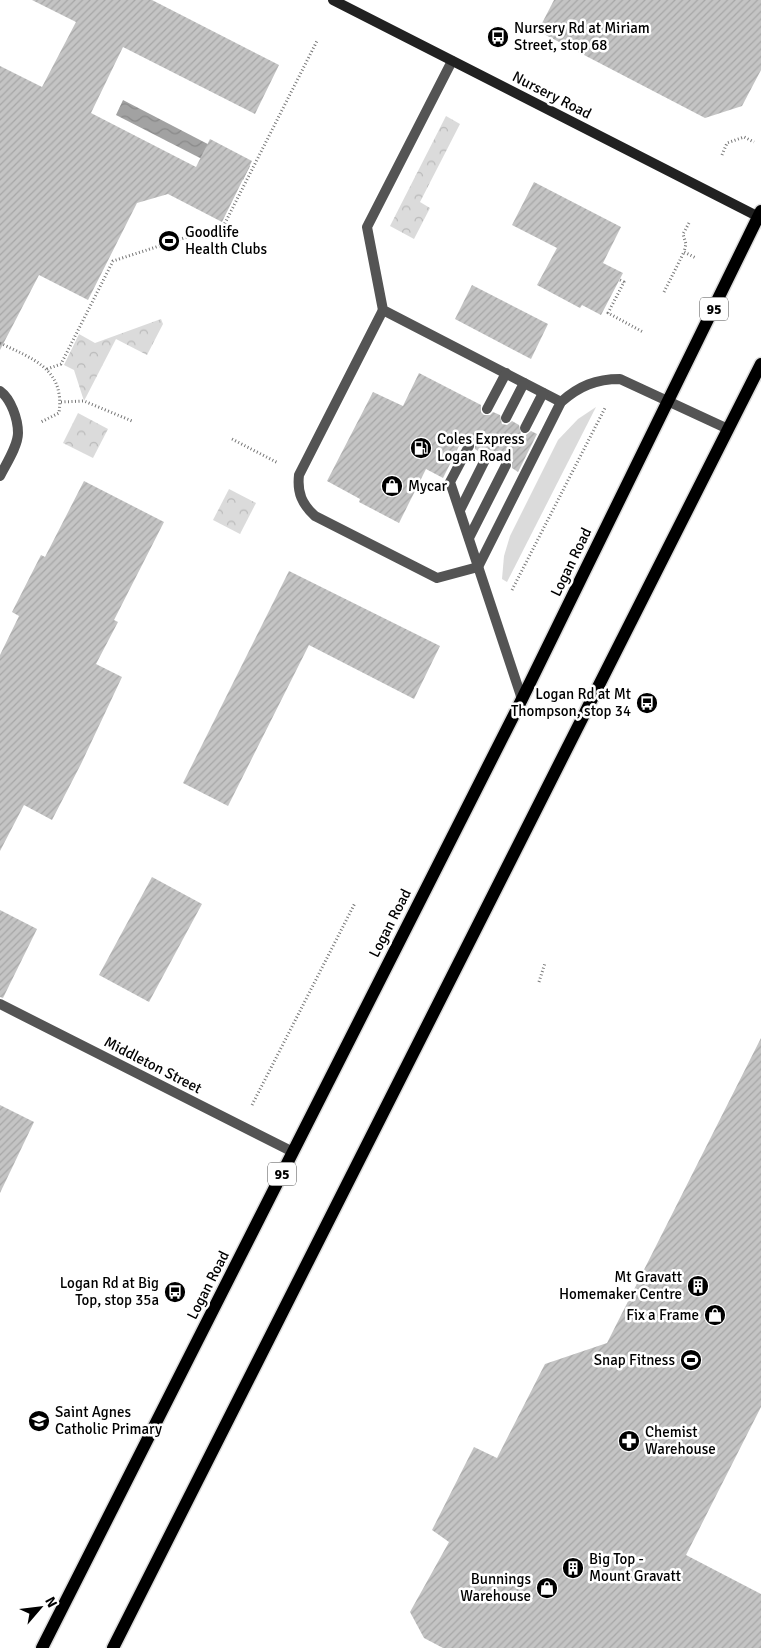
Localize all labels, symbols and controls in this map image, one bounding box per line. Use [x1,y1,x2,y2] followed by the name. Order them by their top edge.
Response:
[514,19,650,54] place label: Nursery Rd at Miriam Street, stop 68
[486,25,510,49] bus stop icon: Nursery Rd at Miriam Street, stop 68
[509,67,595,123] street label: Nursery Road
[185,223,268,258] place label: Goodlife Health Clubs
[157,229,181,253] sports icon: Goodlife Health Clubs
[700,298,728,320] road number: 95
[437,430,525,465] place label: Coles Express Logan Road
[409,436,433,460] fuel station icon: Coles Express Logan Road
[380,474,404,498] shop icon: Mycar
[408,477,448,495] place label: Mycar
[547,525,595,599] street label: Logan Road
[511,685,631,720] place label: Logan Rd at Mt Thompson, stop 34
[635,691,659,715] bus stop icon: Logan Rd at Mt Thompson, stop 34
[365,886,415,960] street label: Logan Road
[101,1033,205,1097] street label: Middleton Street
[268,1162,296,1186] road number: 95
[183,1248,233,1322] street label: Logan Road
[559,1268,682,1303] place label: Mt Gravatt Homemaker Centre
[60,1274,159,1309] place label: Logan Rd at Big Top, stop 35a
[686,1274,710,1298] building icon: Mt Gravatt Homemaker Centre
[163,1280,187,1304] bus stop icon: Logan Rd at Big Top, stop 35a
[703,1303,727,1327] shop icon: Fix a Frame
[626,1306,699,1324] place label: Fix a Frame
[679,1348,703,1372] sports icon: Snap Fitness
[594,1351,675,1369] place label: Snap Fitness
[55,1403,162,1438] place label: Saint Agnes Catholic Primary
[27,1409,51,1433] school or university icon: Saint Agnes Catholic Primary
[645,1423,716,1458] place label: Chemist Warehouse
[617,1429,641,1453] pharmacy icon: Chemist Warehouse
[589,1550,681,1585] place label: Big Top - Mount Gravatt
[561,1556,585,1580] building icon: Big Top - Mount Gravatt
[460,1570,531,1605] place label: Bunnings Warehouse
[535,1576,559,1600] shop icon: Bunnings Warehouse
[15,1583,65,1633] north arrow
[41,1594,61,1610] text: N

